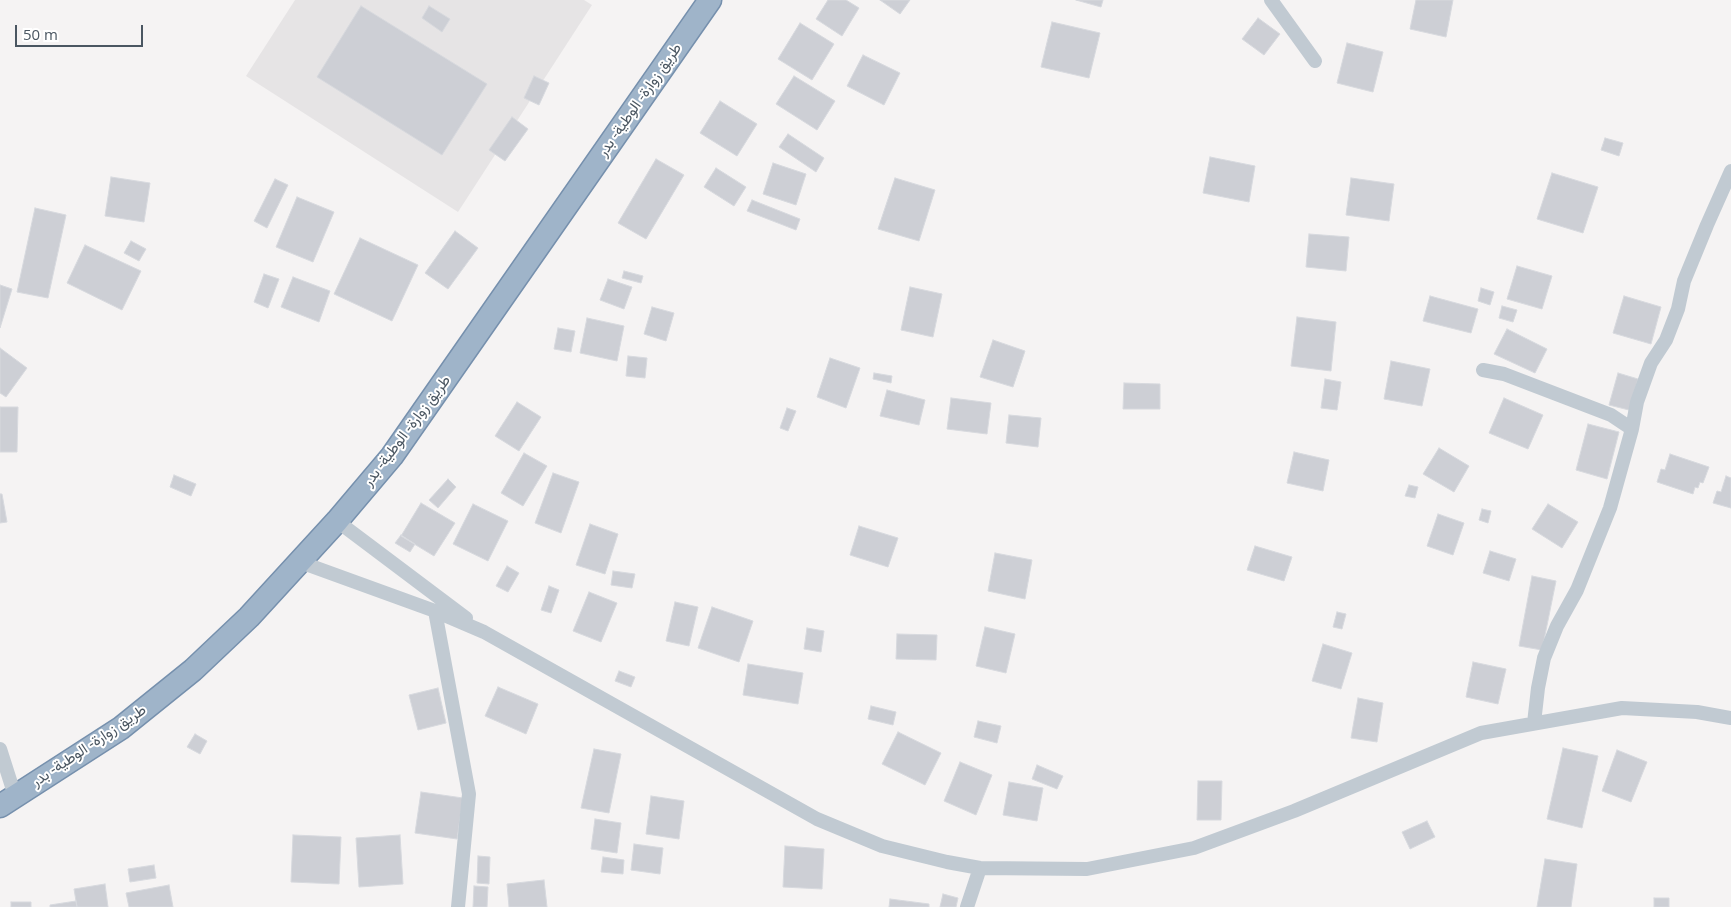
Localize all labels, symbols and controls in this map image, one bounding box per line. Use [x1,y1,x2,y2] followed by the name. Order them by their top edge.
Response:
[18,15,145,47] scale bar
[23,24,58,44] text: 50 m
[594,40,686,160] street label: طريق زوارة- الوطية- بدر
[359,372,455,490] street label: طريق زوارة- الوطية- بدر
[28,701,150,791] street label: طريق زوارة- الوطية- بدر

